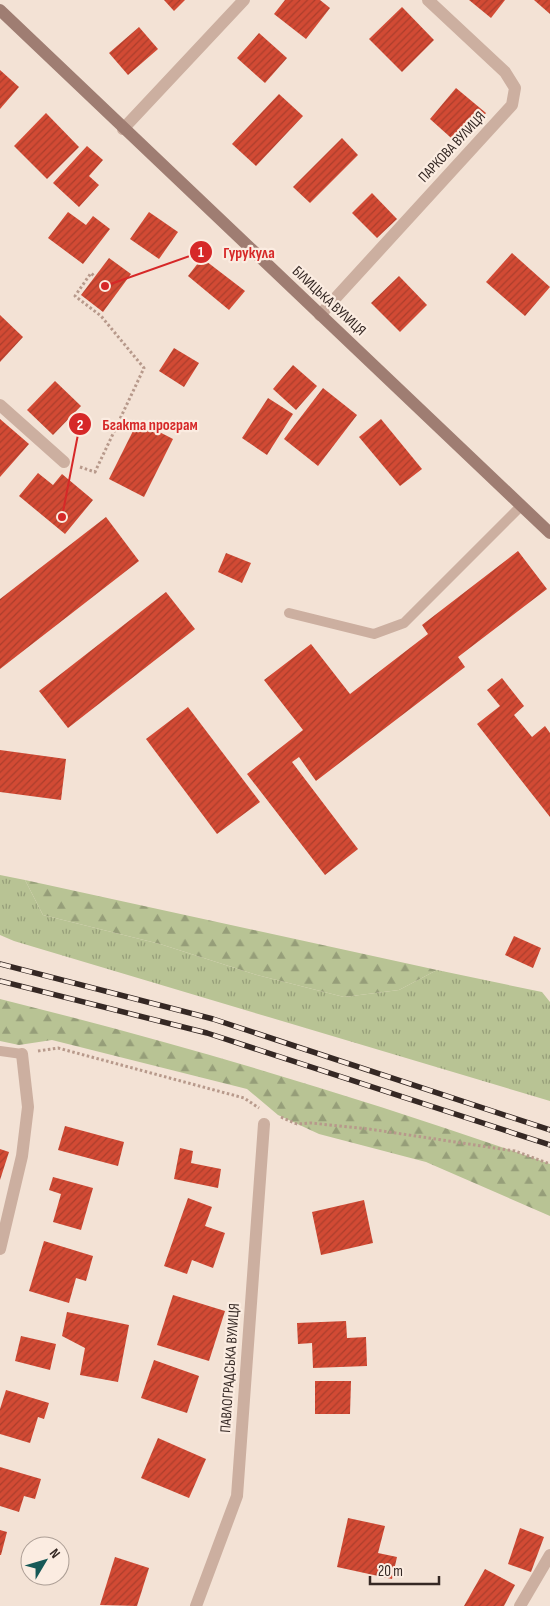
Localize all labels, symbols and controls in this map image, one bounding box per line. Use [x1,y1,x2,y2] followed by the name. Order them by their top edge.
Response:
[414,108,490,186] street label: ПАРКОВА ВУЛИЦЯ
[188,236,285,267] callout: Гурукула
[198,243,204,262] text: 1
[223,244,275,263] text: Гурукула
[288,262,370,340] street label: БІЛИЦЬКА ВУЛИЦЯ
[67,409,208,440] callout: Бгакта програм
[77,416,83,435] text: 2
[102,416,198,435] text: Бгакта програм
[216,1303,244,1433] street label: ПАВЛОГРАДСЬКА ВУЛИЦЯ
[20,1536,70,1586] north arrow
[46,1545,64,1561] text: N
[370,1554,439,1586] scale bar
[378,1562,403,1581] text: 20 m

